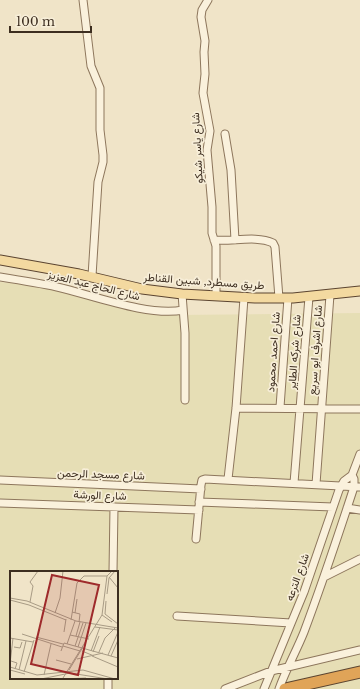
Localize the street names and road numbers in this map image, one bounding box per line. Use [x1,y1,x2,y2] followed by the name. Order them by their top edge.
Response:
[188,112,207,184] street label: شارع ياسر شيكو
[45,267,142,304] street label: شارع الحاج عبد العزيز
[142,270,265,292] street label: طريق مسطرد, شبين القناطر
[305,304,326,395] street label: شارع اشرف ابو سريع
[263,311,284,393] street label: شارع احمد محمود
[284,314,305,391] street label: شارع شركه الطاير
[57,465,145,484] street label: شارع مسجد الرحمن
[73,487,127,504] street label: شارع الورشة
[282,551,313,603] street label: شارع الترعه

